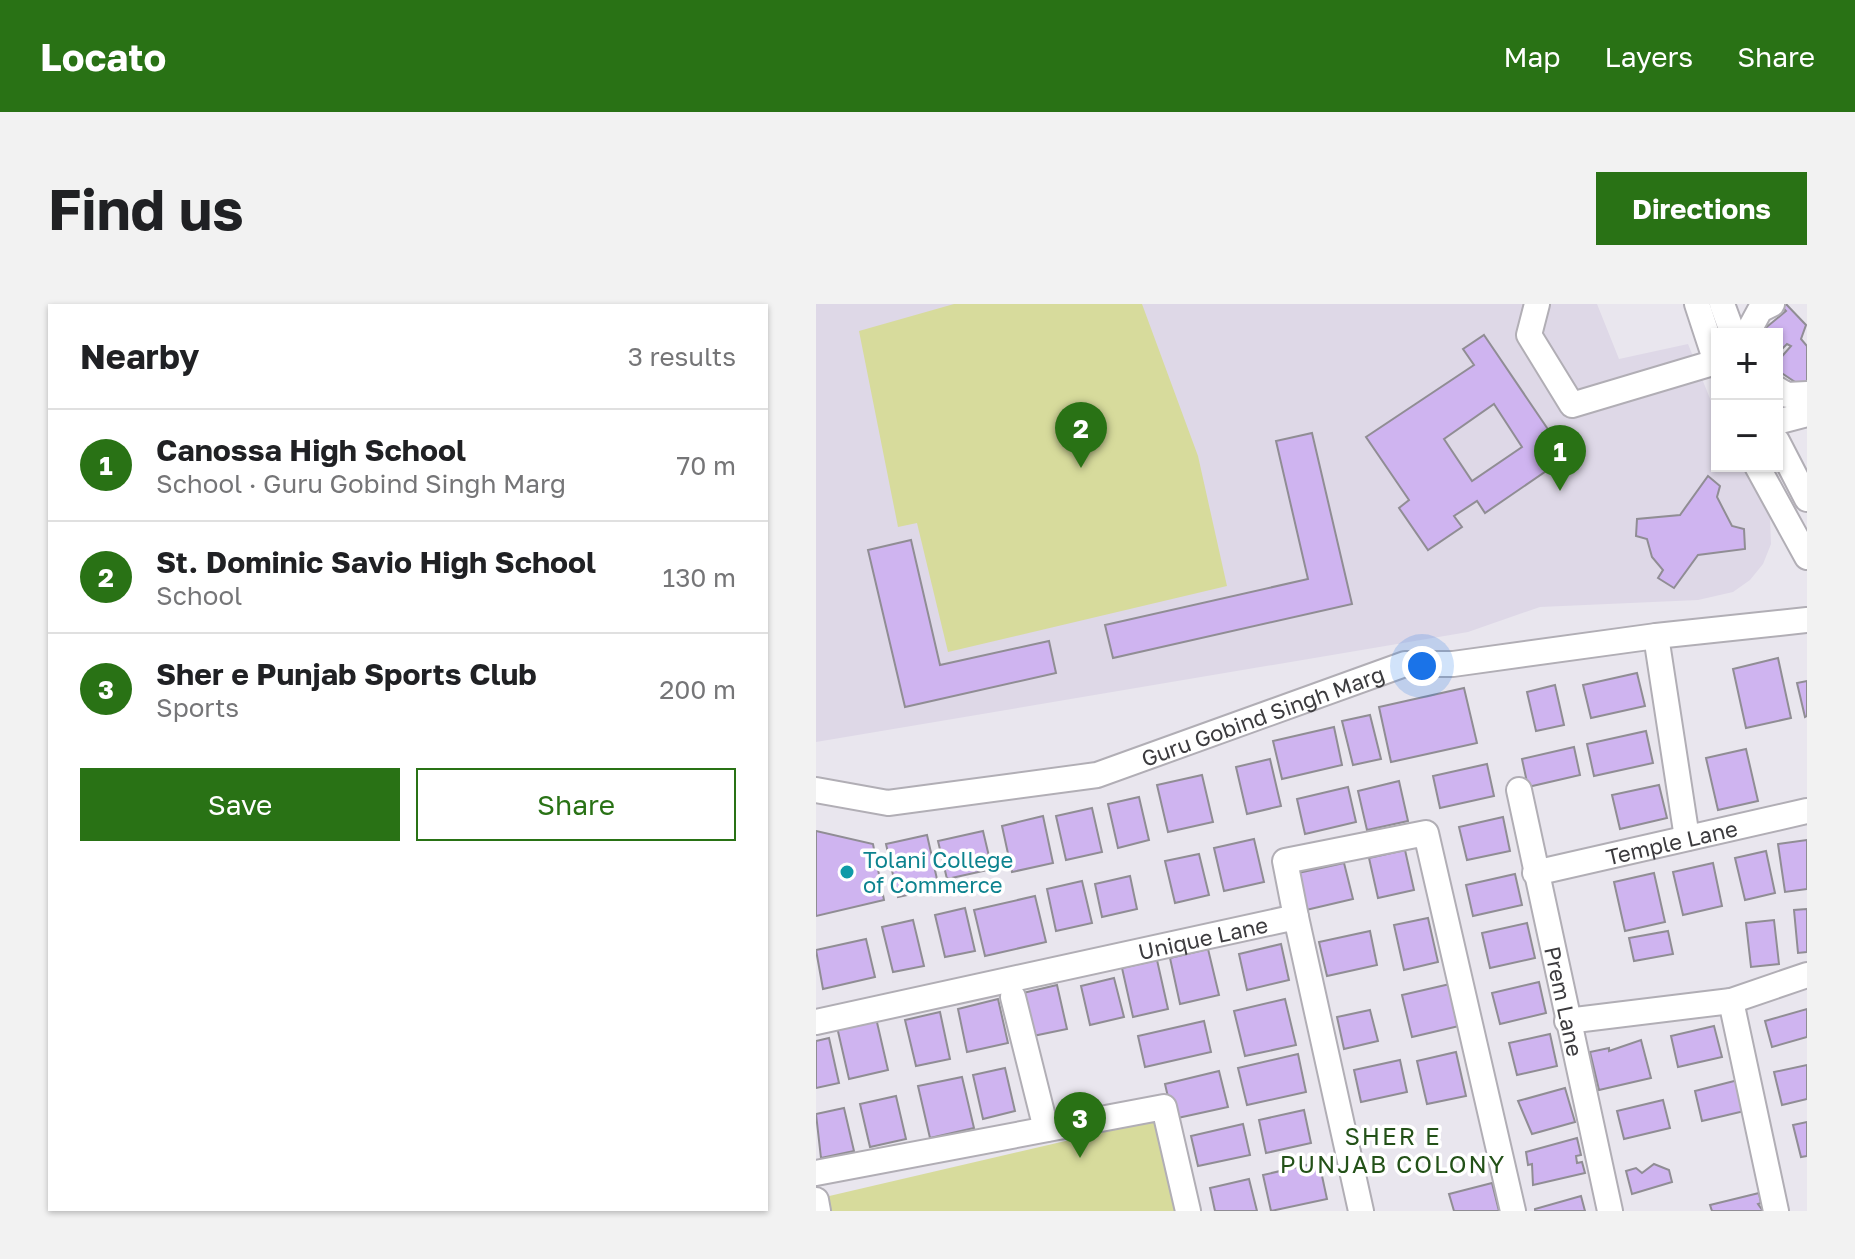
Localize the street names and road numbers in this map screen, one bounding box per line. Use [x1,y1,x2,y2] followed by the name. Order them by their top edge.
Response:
[1137,659,1388,771] street label: Guru Gobind Singh Marg
[1603,814,1740,870] street label: Temple Lane
[1135,910,1270,965] street label: Unique Lane
[1540,944,1590,1059] street label: Prem Lane

